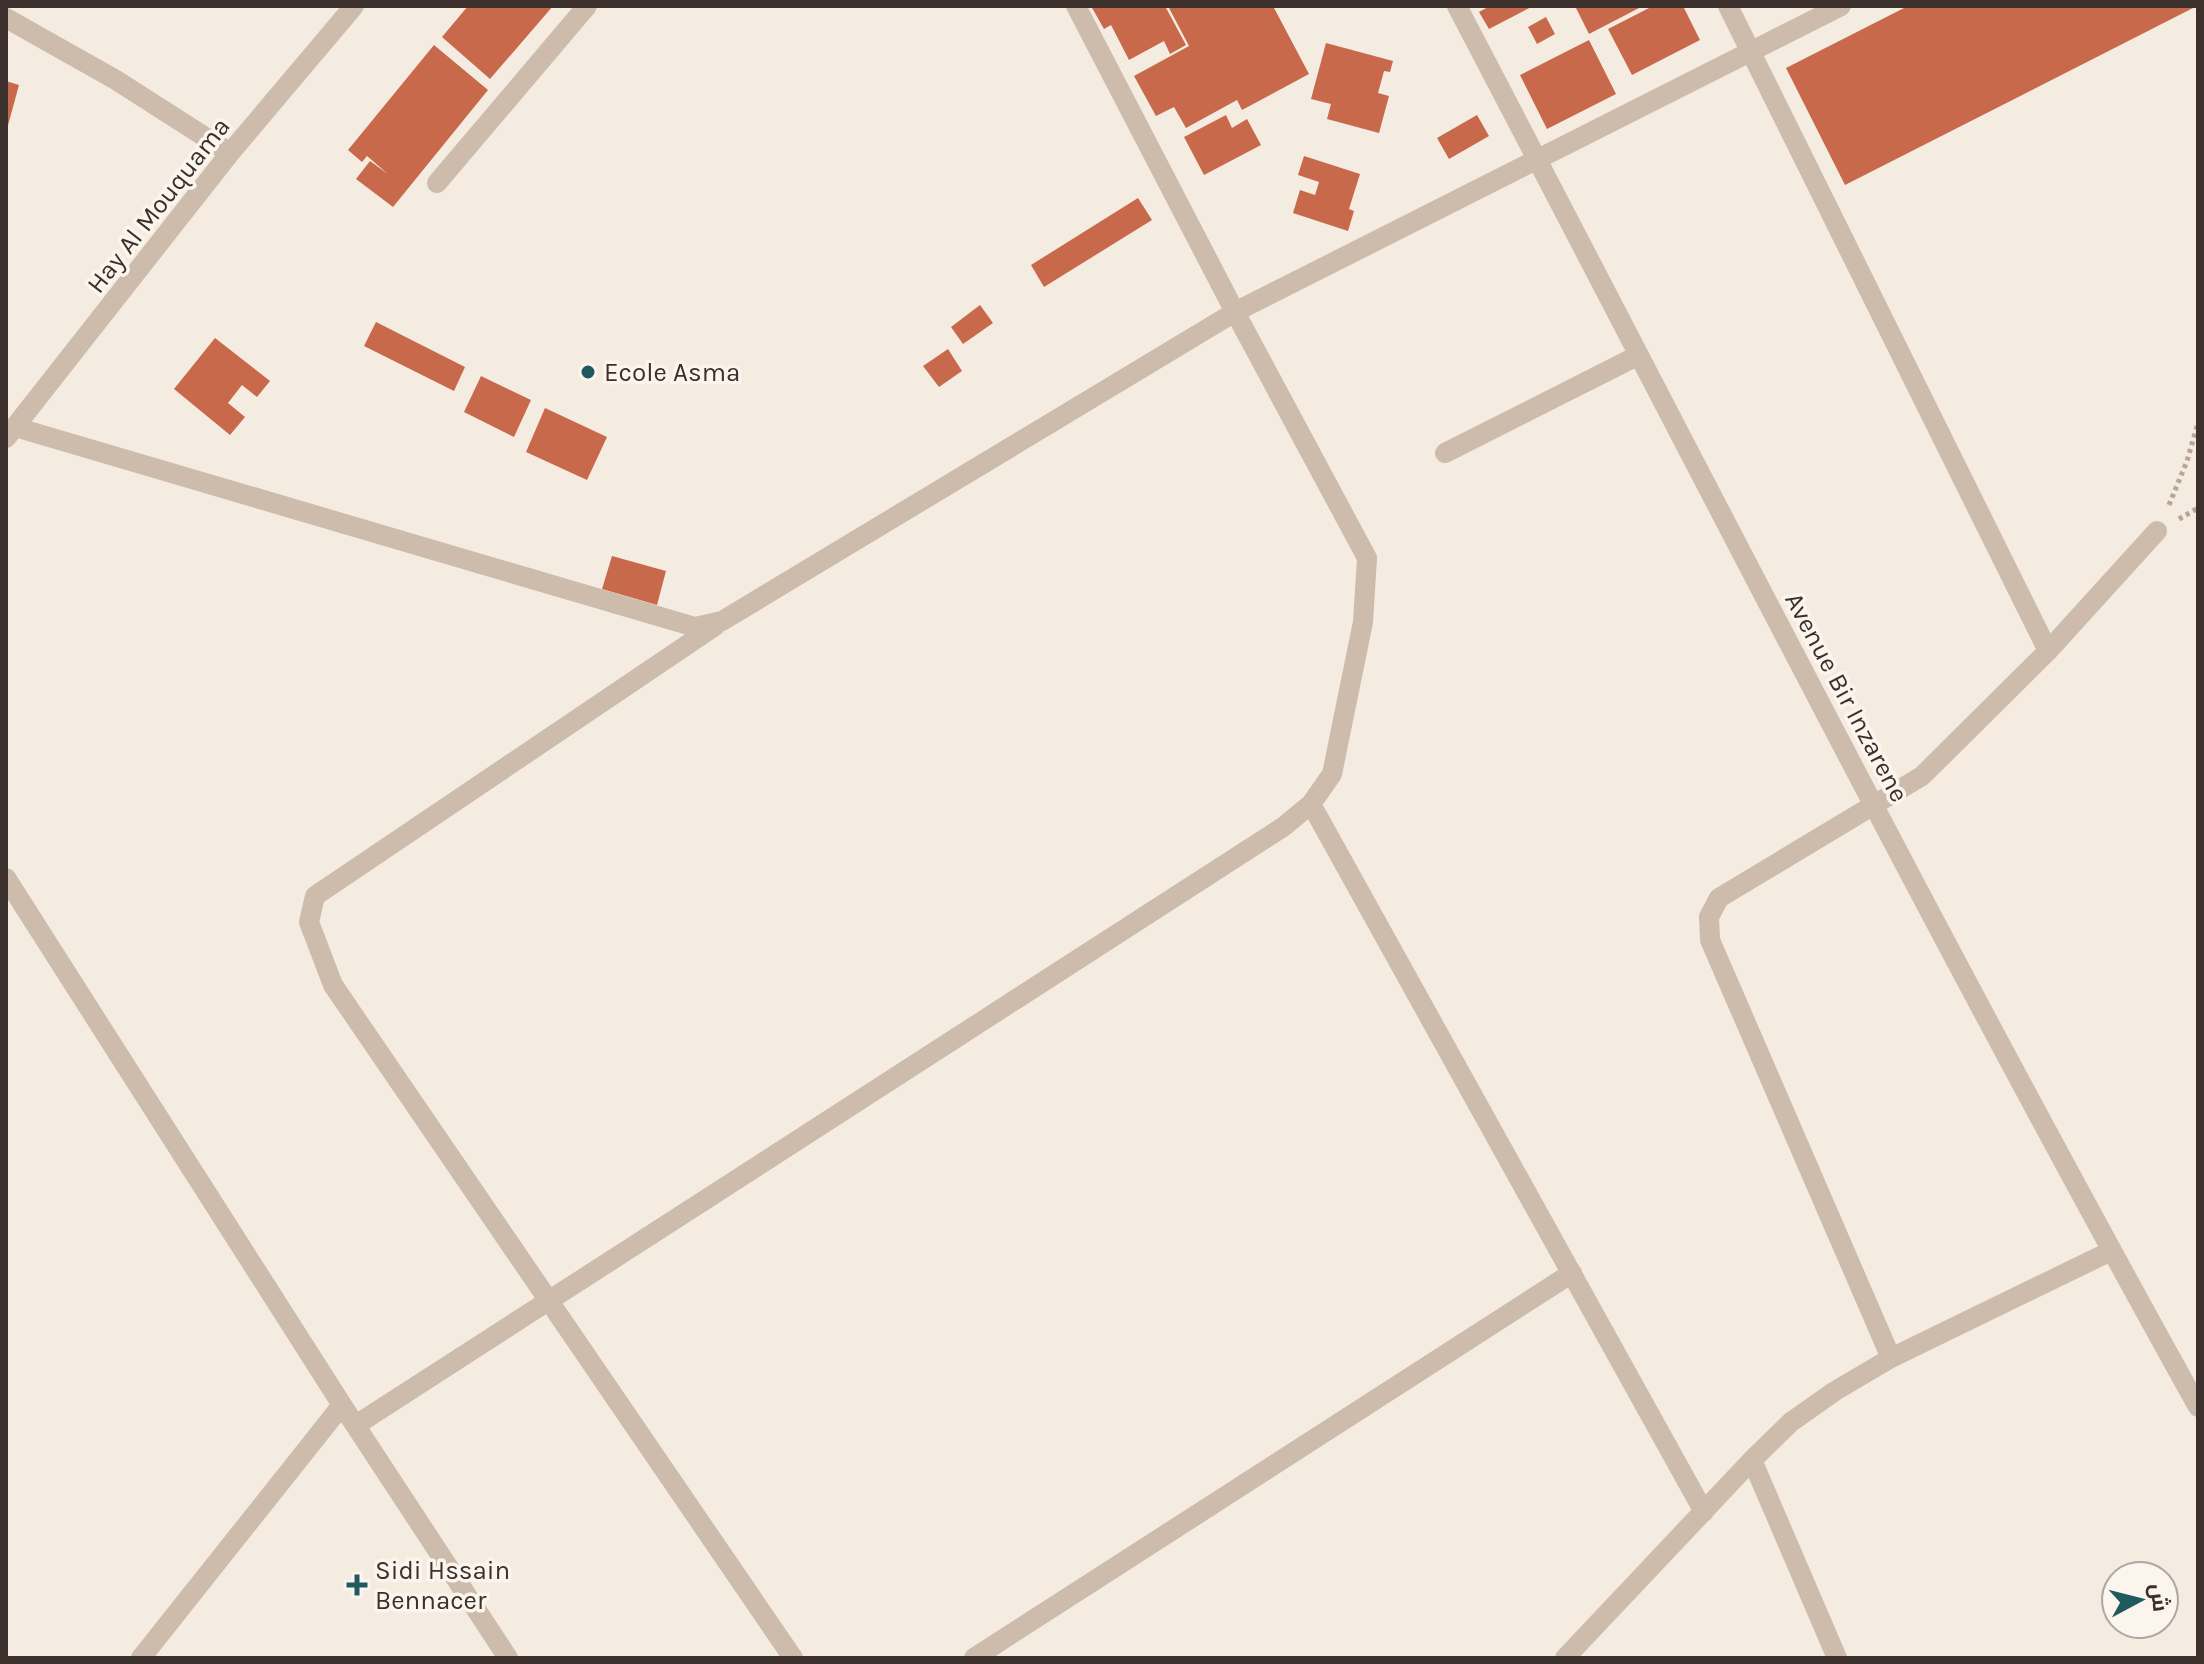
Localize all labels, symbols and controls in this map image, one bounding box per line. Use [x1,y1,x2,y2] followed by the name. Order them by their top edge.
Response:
[80,111,237,299] street label: Hay Al Mouquama
[604,357,740,388] place label: Ecole Asma
[579,363,597,381] marker: Ecole Asma
[1778,587,1915,807] street label: Avenue Bir Inzarene
[375,1555,510,1616] place label: Sidi Hssain Bennacer
[2100,1560,2180,1640] north arrow
[346,1574,368,1596] marker: Sidi Hssain Bennacer
[2144,1582,2173,1613] text: ش

